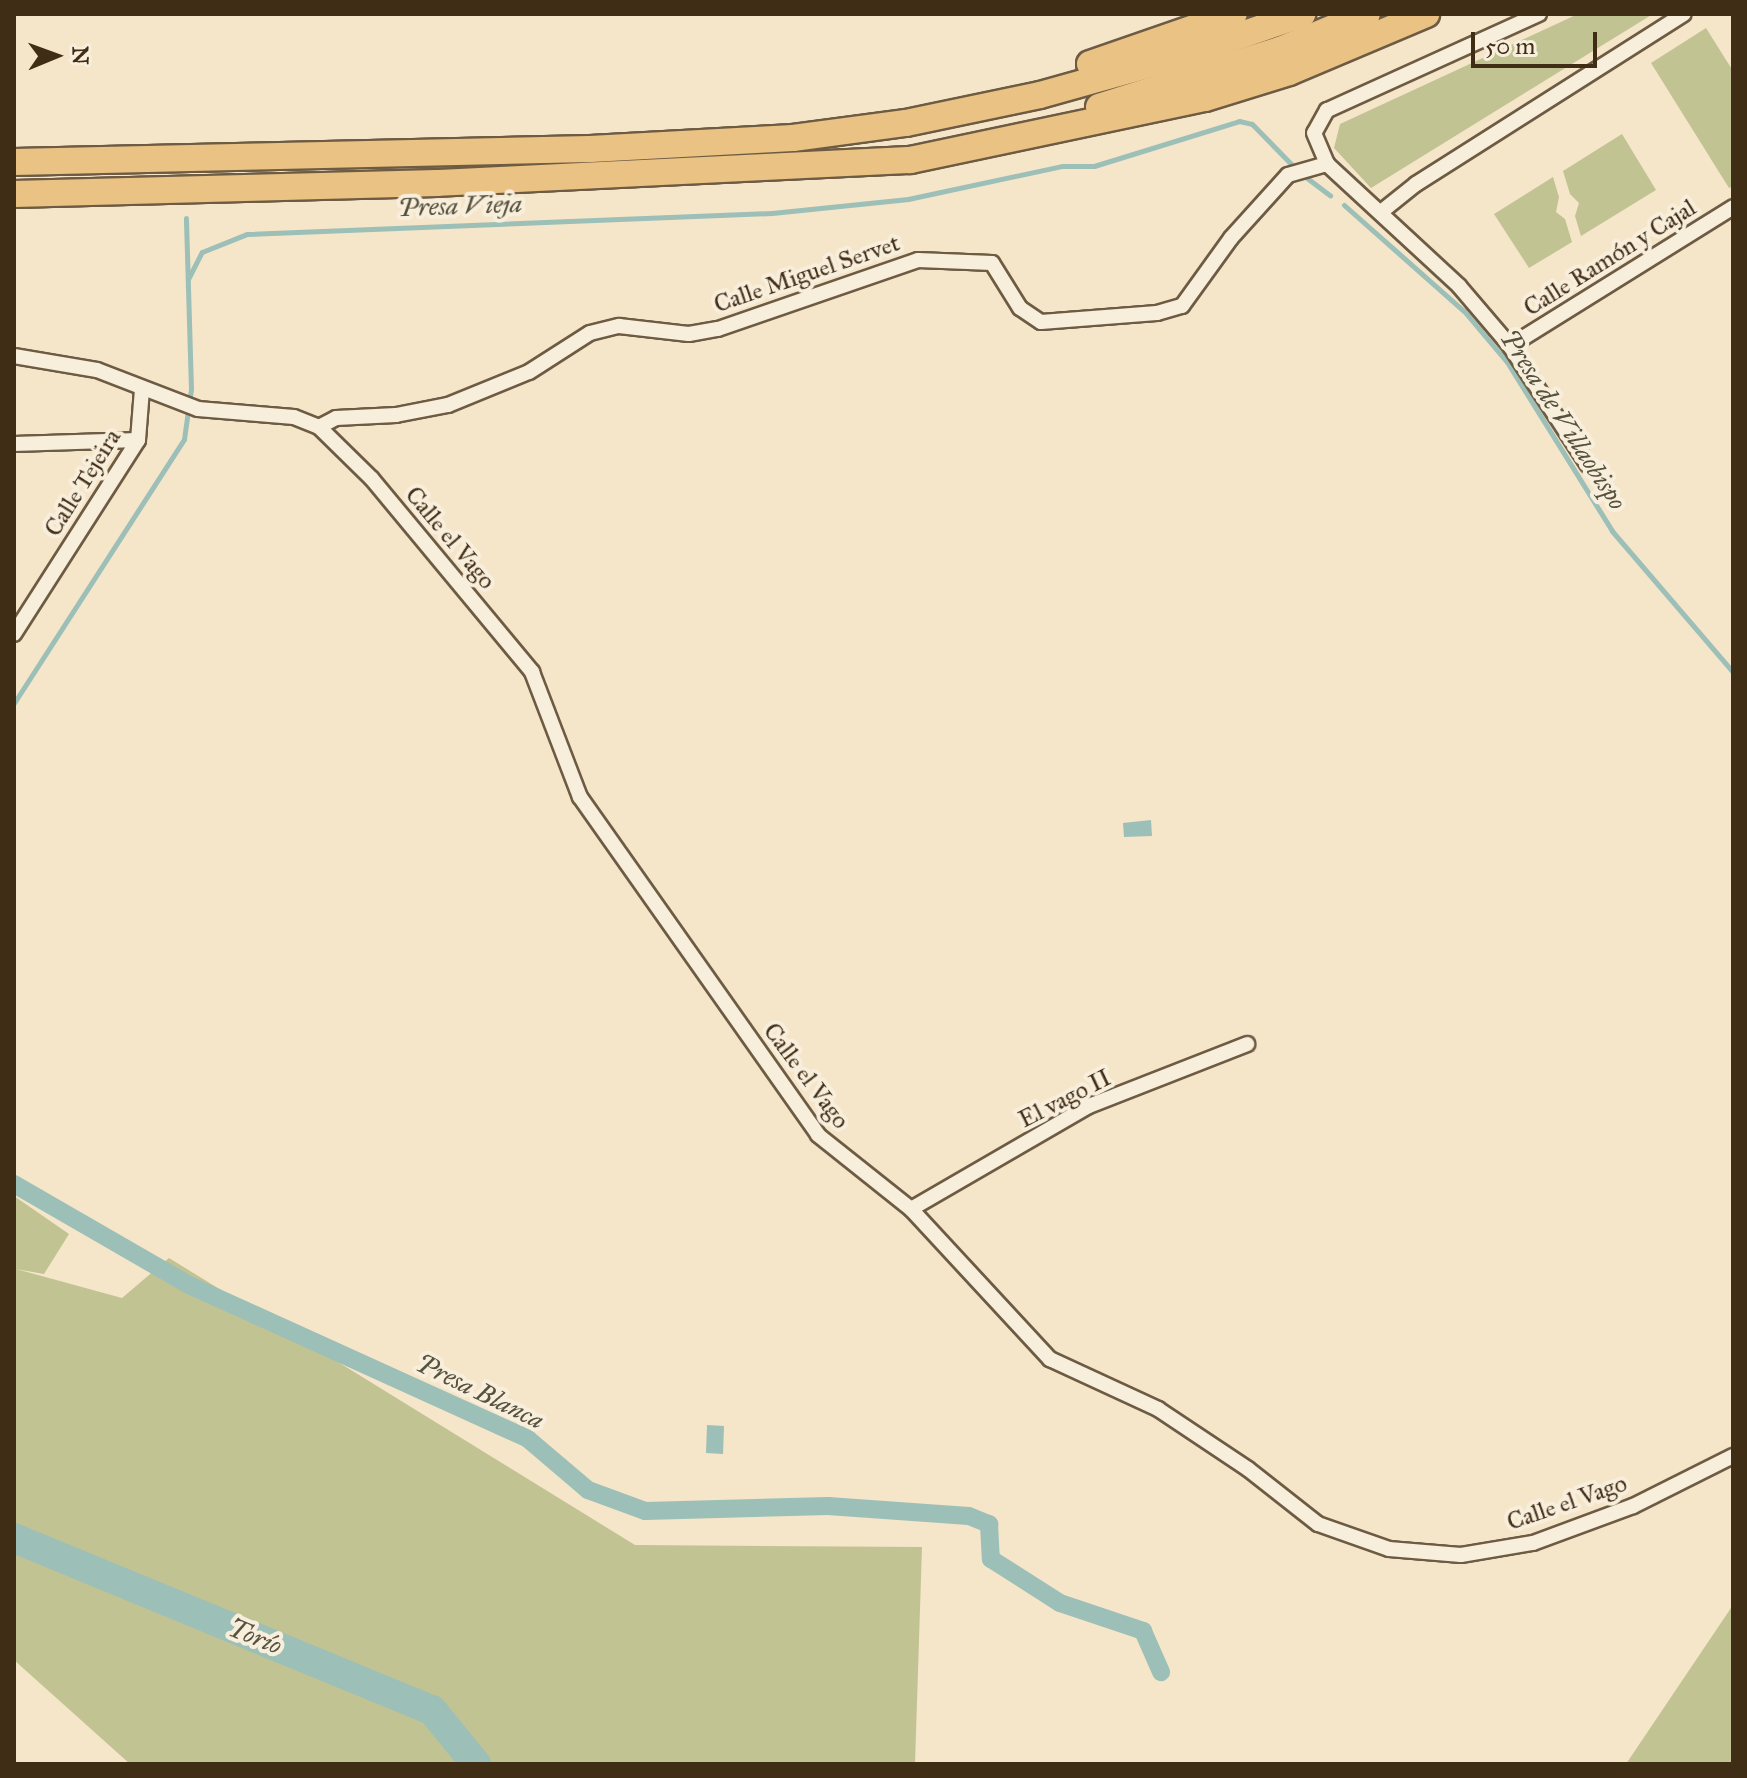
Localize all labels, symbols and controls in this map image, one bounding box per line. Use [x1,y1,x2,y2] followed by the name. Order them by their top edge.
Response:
[16,16,96,96] north arrow
[1475,16,1601,66] scale bar
[1485,31,1535,61] text: 50 m
[67,46,94,65] text: N
[397,188,523,224] water label: Presa Vieja
[1519,193,1701,323] street label: Calle Ramón y Cajal
[710,229,904,319] street label: Calle Miguel Servet
[1493,324,1633,516] water label: Presa de Villaobispo
[39,424,127,542] street label: Calle Tejeira
[399,481,501,595] street label: Calle el Vago
[757,1018,855,1134] street label: Calle el Vago
[1014,1064,1116,1134] street label: El vago II
[411,1348,549,1436] water label: Presa Blanca
[1503,1469,1631,1537] street label: Calle el Vago
[224,1612,286,1662] water label: Torío

